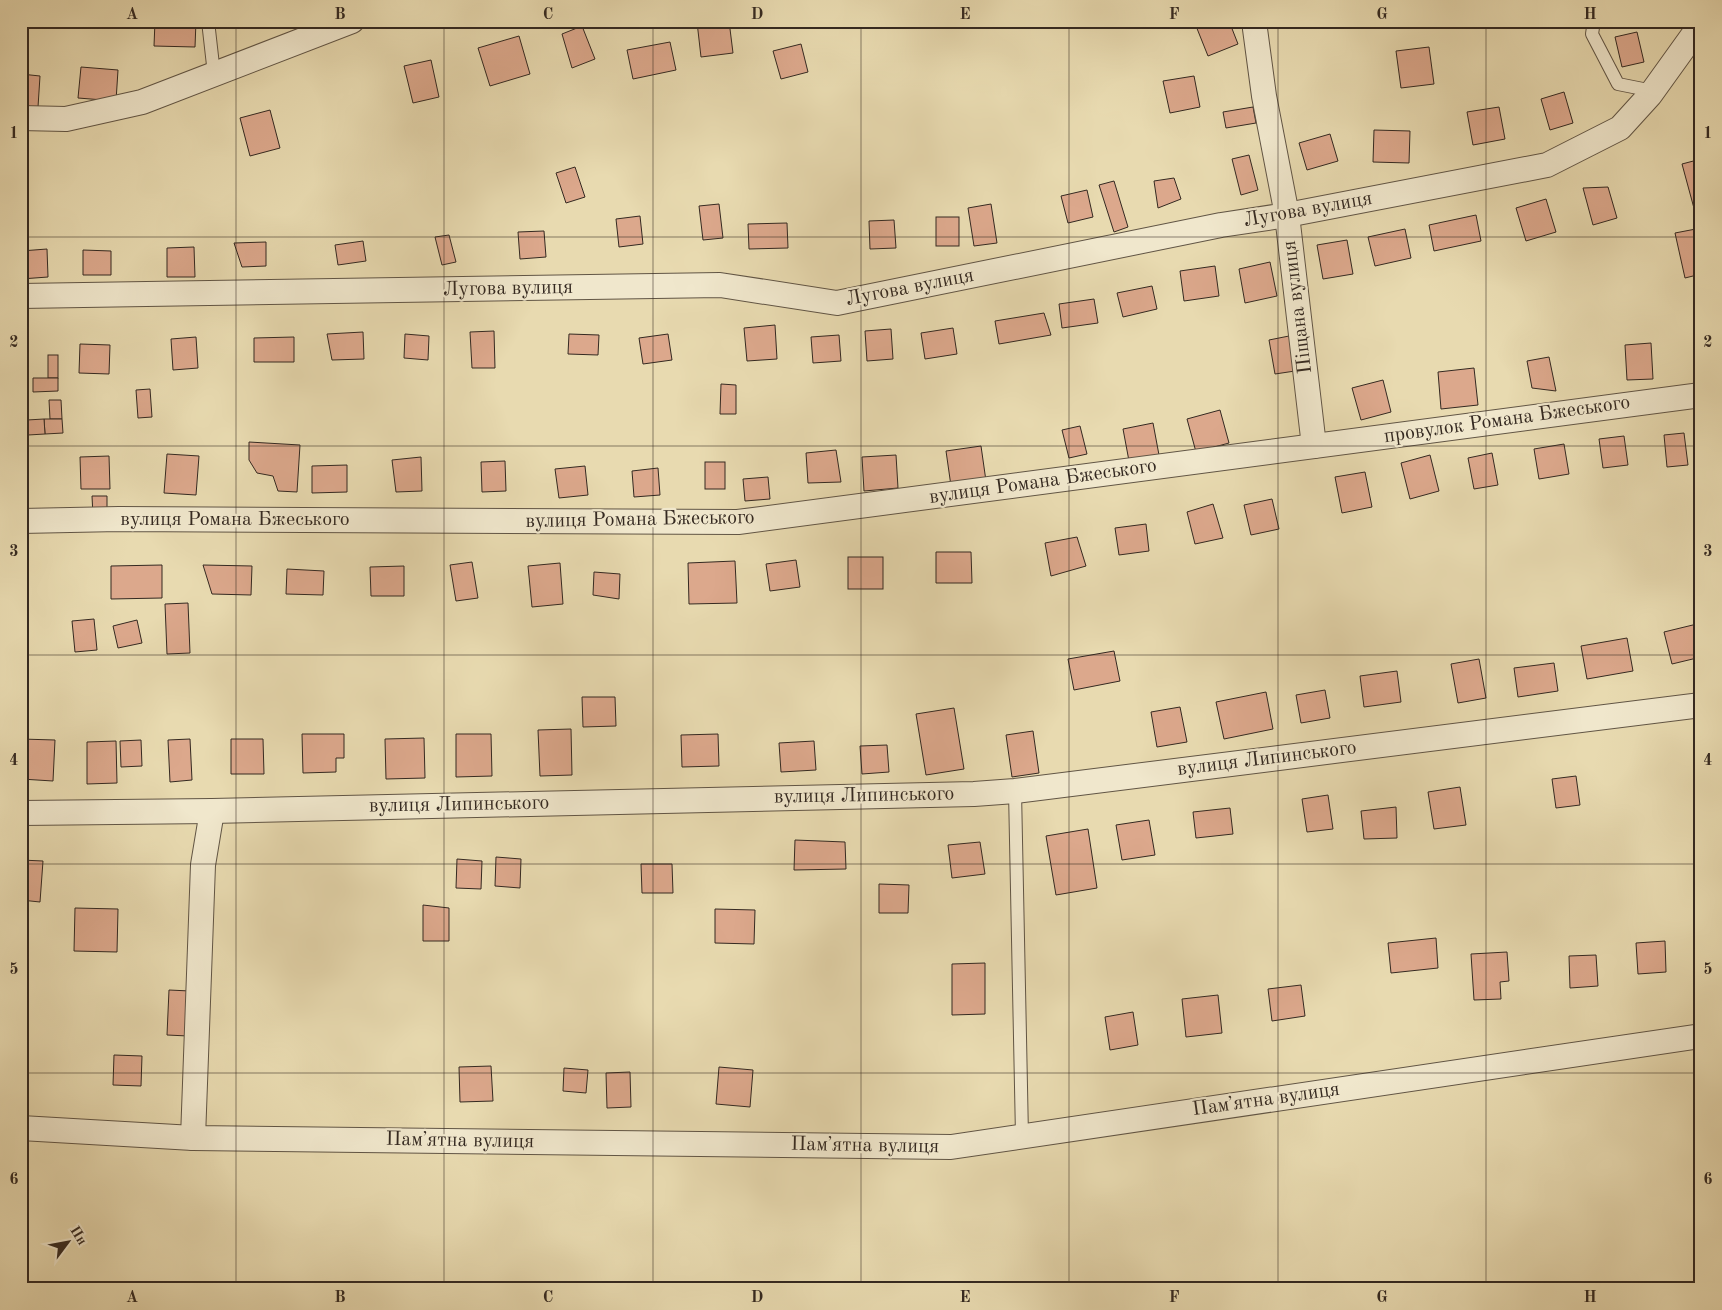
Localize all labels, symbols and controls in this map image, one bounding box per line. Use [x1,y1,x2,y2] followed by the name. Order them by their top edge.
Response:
[126,7,138,23] text: A
[334,7,346,23] text: B
[543,7,553,23] text: C
[751,7,763,23] text: D
[959,7,971,23] text: E
[1169,7,1180,23] text: F
[1376,7,1388,23] text: G
[1583,7,1597,23] text: H
[9,126,19,142] text: 1
[1703,126,1713,142] text: 1
[1242,189,1374,231] street label: Лугова вулиця
[1280,239,1316,375] street label: Піщана вулиця
[844,266,976,310] street label: Лугова вулиця
[443,278,573,300] street label: Лугова вулиця
[9,335,19,351] text: 2
[1703,335,1713,351] text: 2
[1383,393,1631,447] street label: провулок Романа Бжеського
[928,456,1158,508] street label: вулиця Романа Бжеського
[525,508,755,532] street label: вулиця Романа Бжеського
[120,510,350,530] street label: вулиця Романа Бжеського
[9,544,19,560] text: 3
[1703,544,1713,560] text: 3
[1176,738,1358,780] street label: вулиця Липинського
[9,753,19,769] text: 4
[1703,753,1713,769] text: 4
[774,784,954,808] street label: вулиця Липинського
[369,793,549,817] street label: вулиця Липинського
[9,962,19,978] text: 5
[1703,962,1713,978] text: 5
[1191,1080,1341,1120] street label: Памʼятна вулиця
[385,1130,535,1152] street label: Памʼятна вулиця
[790,1135,940,1157] street label: Памʼятна вулиця
[9,1172,19,1188] text: 6
[1703,1172,1713,1188] text: 6
[42,1218,92,1268] north arrow
[67,1224,89,1248] text: Пн
[126,1290,138,1306] text: A
[334,1290,346,1306] text: B
[543,1290,553,1306] text: C
[751,1290,763,1306] text: D
[959,1290,971,1306] text: E
[1169,1290,1180,1306] text: F
[1376,1290,1388,1306] text: G
[1583,1290,1597,1306] text: H

